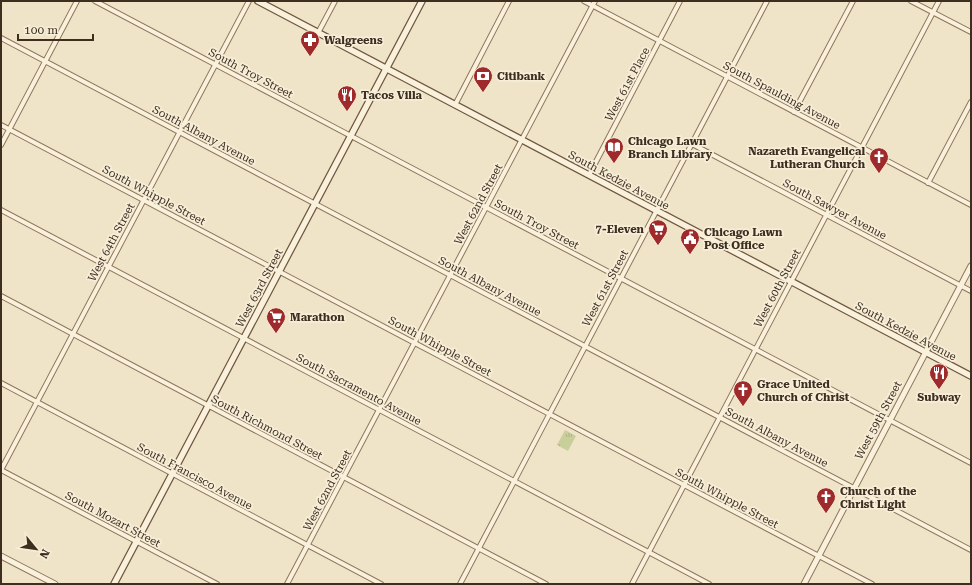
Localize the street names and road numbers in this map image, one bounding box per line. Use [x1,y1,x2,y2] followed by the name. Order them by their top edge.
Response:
[603,45,652,123] street label: West 61st Place
[206,46,295,101] street label: South Troy Street
[721,59,843,132] street label: South Spaulding Avenue
[150,103,257,168] street label: South Albany Avenue
[566,148,671,213] street label: South Kedzie Avenue
[452,162,505,247] street label: West 62nd Street
[100,163,207,228] street label: South Whipple Street
[781,177,889,242] street label: South Sawyer Avenue
[492,197,581,252] street label: South Troy Street
[85,201,138,284] street label: West 64th Street
[233,247,286,330] street label: West 63rd Street
[751,247,804,330] street label: West 60th Street
[580,248,631,329] street label: West 61st Street
[436,254,543,319] street label: South Albany Avenue
[853,299,958,364] street label: South Kedzie Avenue
[386,314,493,379] street label: South Whipple Street
[294,351,424,428] street label: South Sacramento Avenue
[852,379,905,462] street label: West 59th Street
[209,393,325,462] street label: South Richmond Street
[723,405,830,470] street label: South Albany Avenue
[135,441,255,512] street label: South Francisco Avenue
[301,448,354,533] street label: West 62nd Street
[673,466,780,531] street label: South Whipple Street
[63,489,163,550] street label: South Mozart Street

